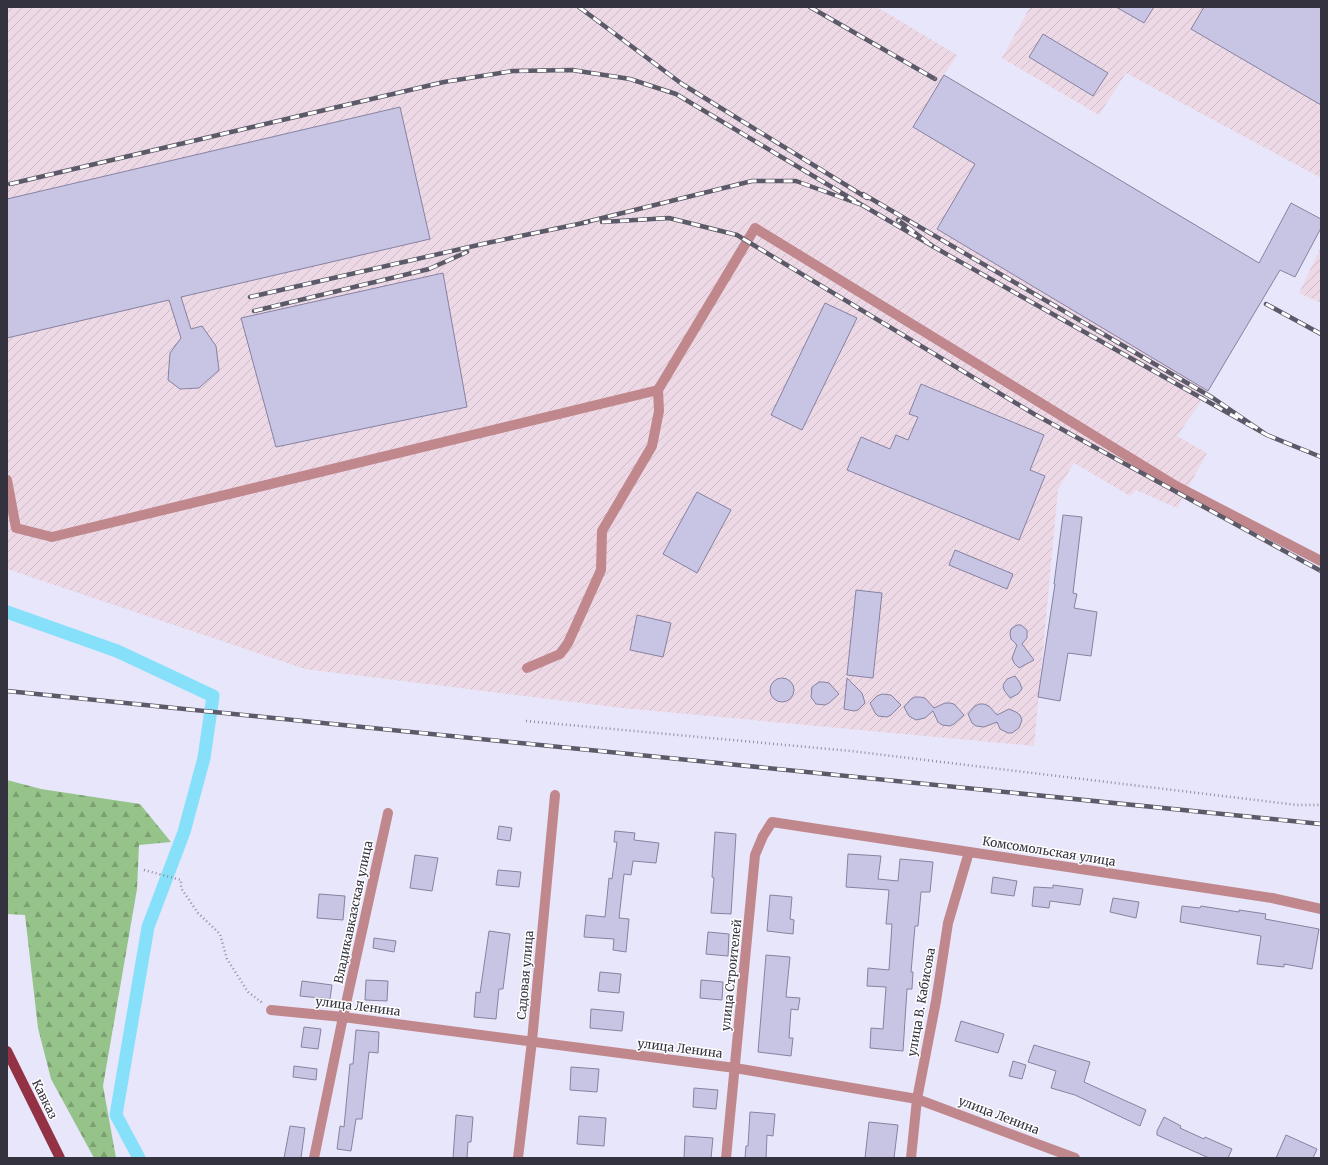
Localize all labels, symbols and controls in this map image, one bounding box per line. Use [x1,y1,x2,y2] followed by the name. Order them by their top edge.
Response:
[981,833,1117,869] street label: Комсомольская улица
[331,839,376,985] street label: Владикавказская улица
[718,918,744,1032] street label: улица Строителей
[514,929,536,1020] street label: Садовая улица
[904,946,938,1058] street label: улица В. Кабисова
[315,993,402,1019] street label: улица Ленина
[637,1035,724,1061] street label: улица Ленина
[29,1077,61,1121] street label: Кавказ
[956,1093,1042,1138] street label: улица Ленина

